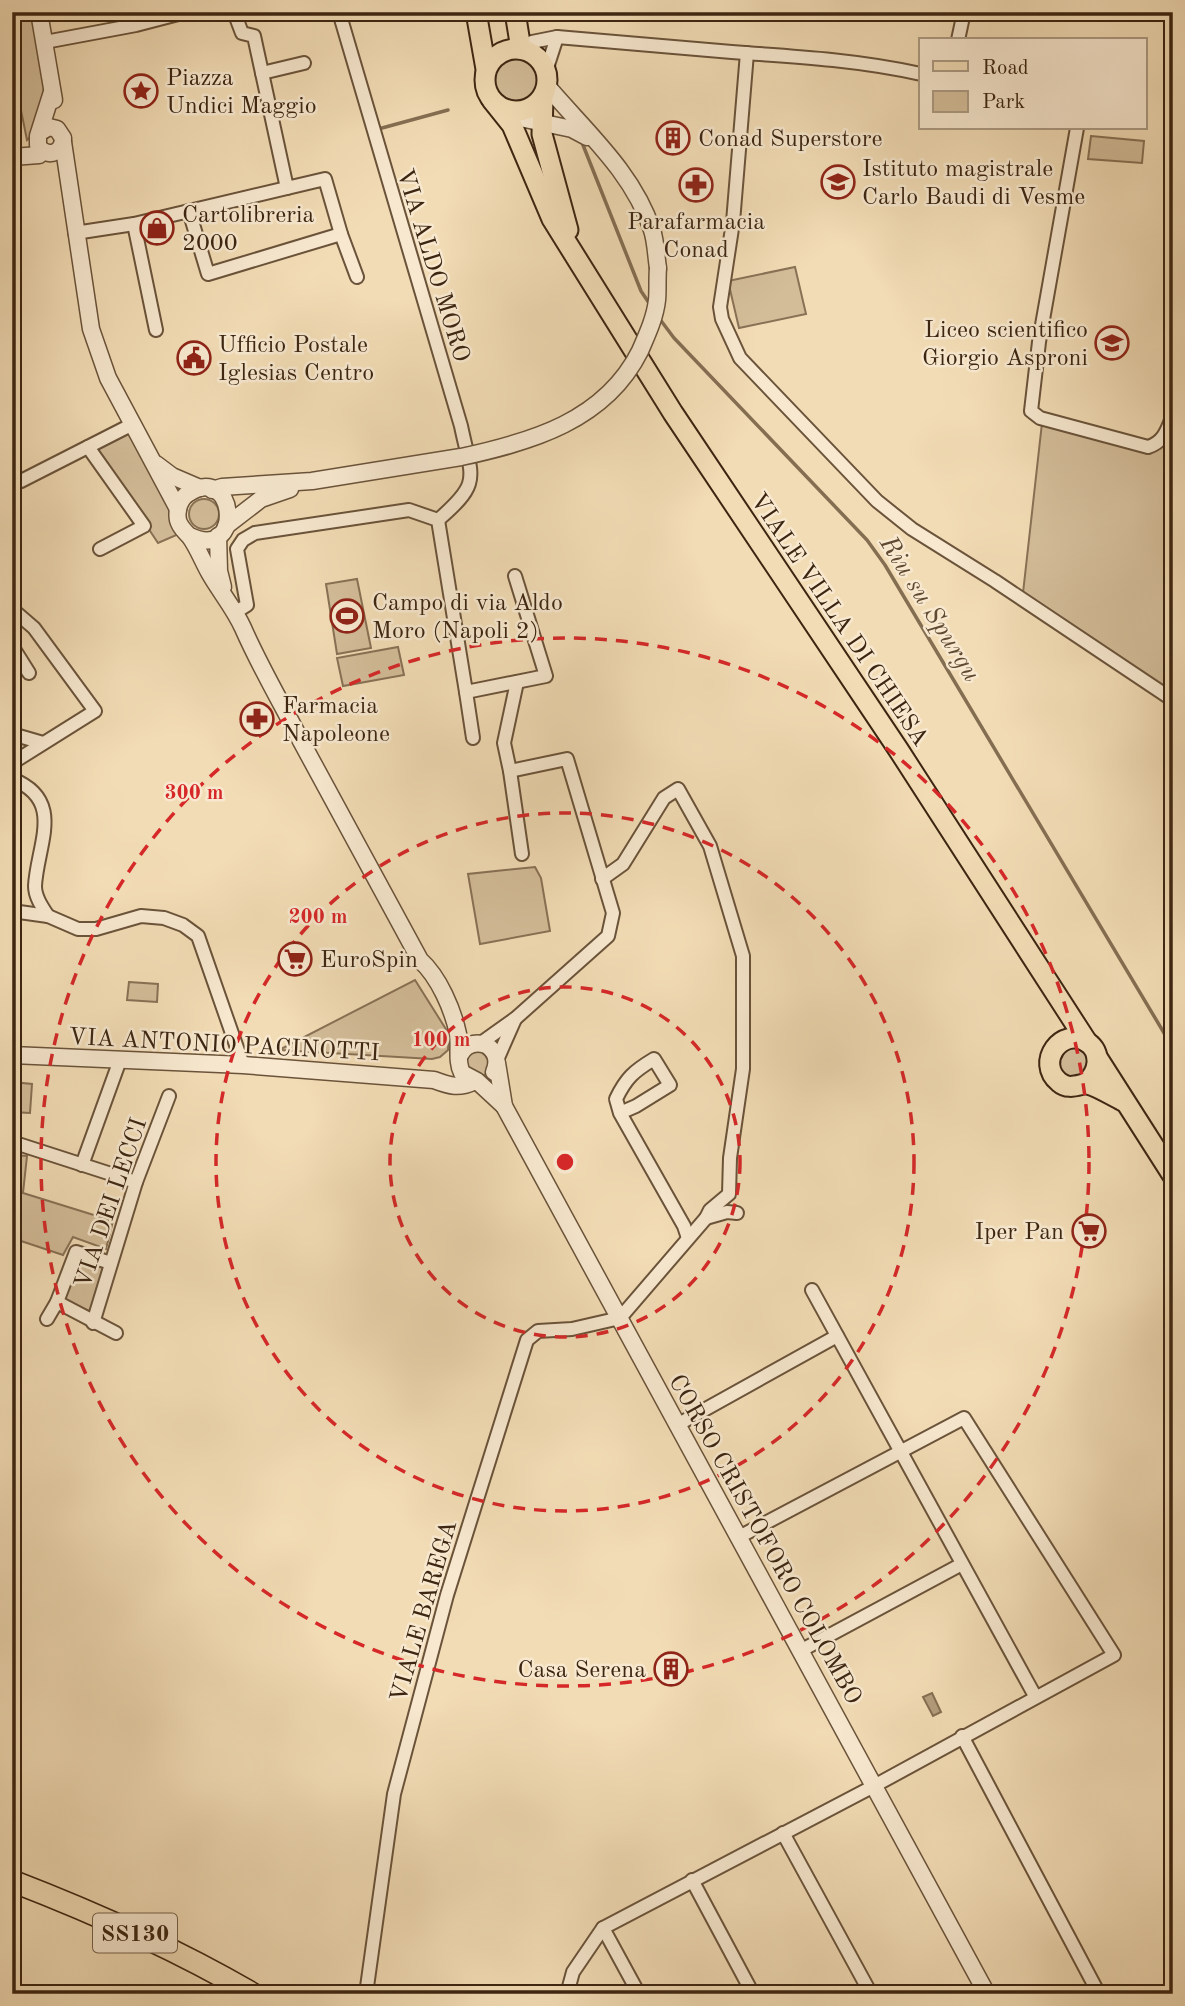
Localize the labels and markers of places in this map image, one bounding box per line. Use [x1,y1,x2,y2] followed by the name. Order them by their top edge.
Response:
[166,67,317,119] place label: Piazza Undici Maggio
[122,72,160,110] place icon: Piazza Undici Maggio
[654,119,692,157] building icon: Conad Superstore
[698,128,883,152] place label: Conad Superstore
[862,158,1085,210] place label: Istituto magistrale Carlo Baudi di Vesme
[819,163,857,201] school or university icon: Istituto magistrale Carlo Baudi di Vesme
[677,166,715,204] pharmacy icon: Parafarmacia Conad
[182,204,315,256] place label: Cartolibreria 2000
[138,209,176,247] shop icon: Cartolibreria 2000
[627,211,765,263] place label: Parafarmacia Conad
[922,319,1088,371] place label: Liceo scientifico Giorgio Asproni
[1093,324,1131,362] school or university icon: Liceo scientifico Giorgio Asproni
[218,334,374,386] place label: Ufficio Postale Iglesias Centro
[175,339,213,377] public building icon: Ufficio Postale Iglesias Centro
[372,592,563,644] place label: Campo di via Aldo Moro (Napoli 2)
[328,597,366,635] sports icon: Campo di via Aldo Moro (Napoli 2)
[282,695,390,747] place label: Farmacia Napoleone
[238,700,276,738] pharmacy icon: Farmacia Napoleone
[276,940,314,978] supermarket icon: EuroSpin
[320,949,418,973] place label: EuroSpin
[553,1150,577,1174] centre of rings
[1070,1212,1108,1250] supermarket icon: Iper Pan
[974,1221,1064,1245] place label: Iper Pan
[652,1650,690,1688] building icon: Casa Serena
[517,1659,646,1683] place label: Casa Serena

